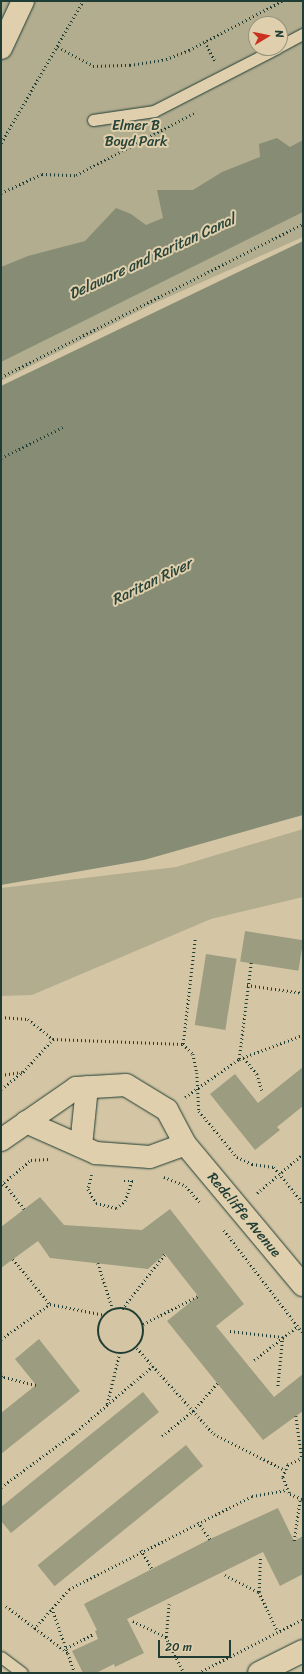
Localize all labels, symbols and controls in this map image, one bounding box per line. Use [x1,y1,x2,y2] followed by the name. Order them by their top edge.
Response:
[248,16,288,56] north arrow
[269,29,289,39] text: N
[105,118,167,150] park label: Elmer B Boyd Park
[66,211,238,303] water label: Delaware and Raritan Canal
[109,555,195,609] water label: Raritan River
[204,1169,284,1261] street label: Redcliffe Avenue
[160,1632,233,1658] scale bar
[165,1636,192,1658] text: 20 m

